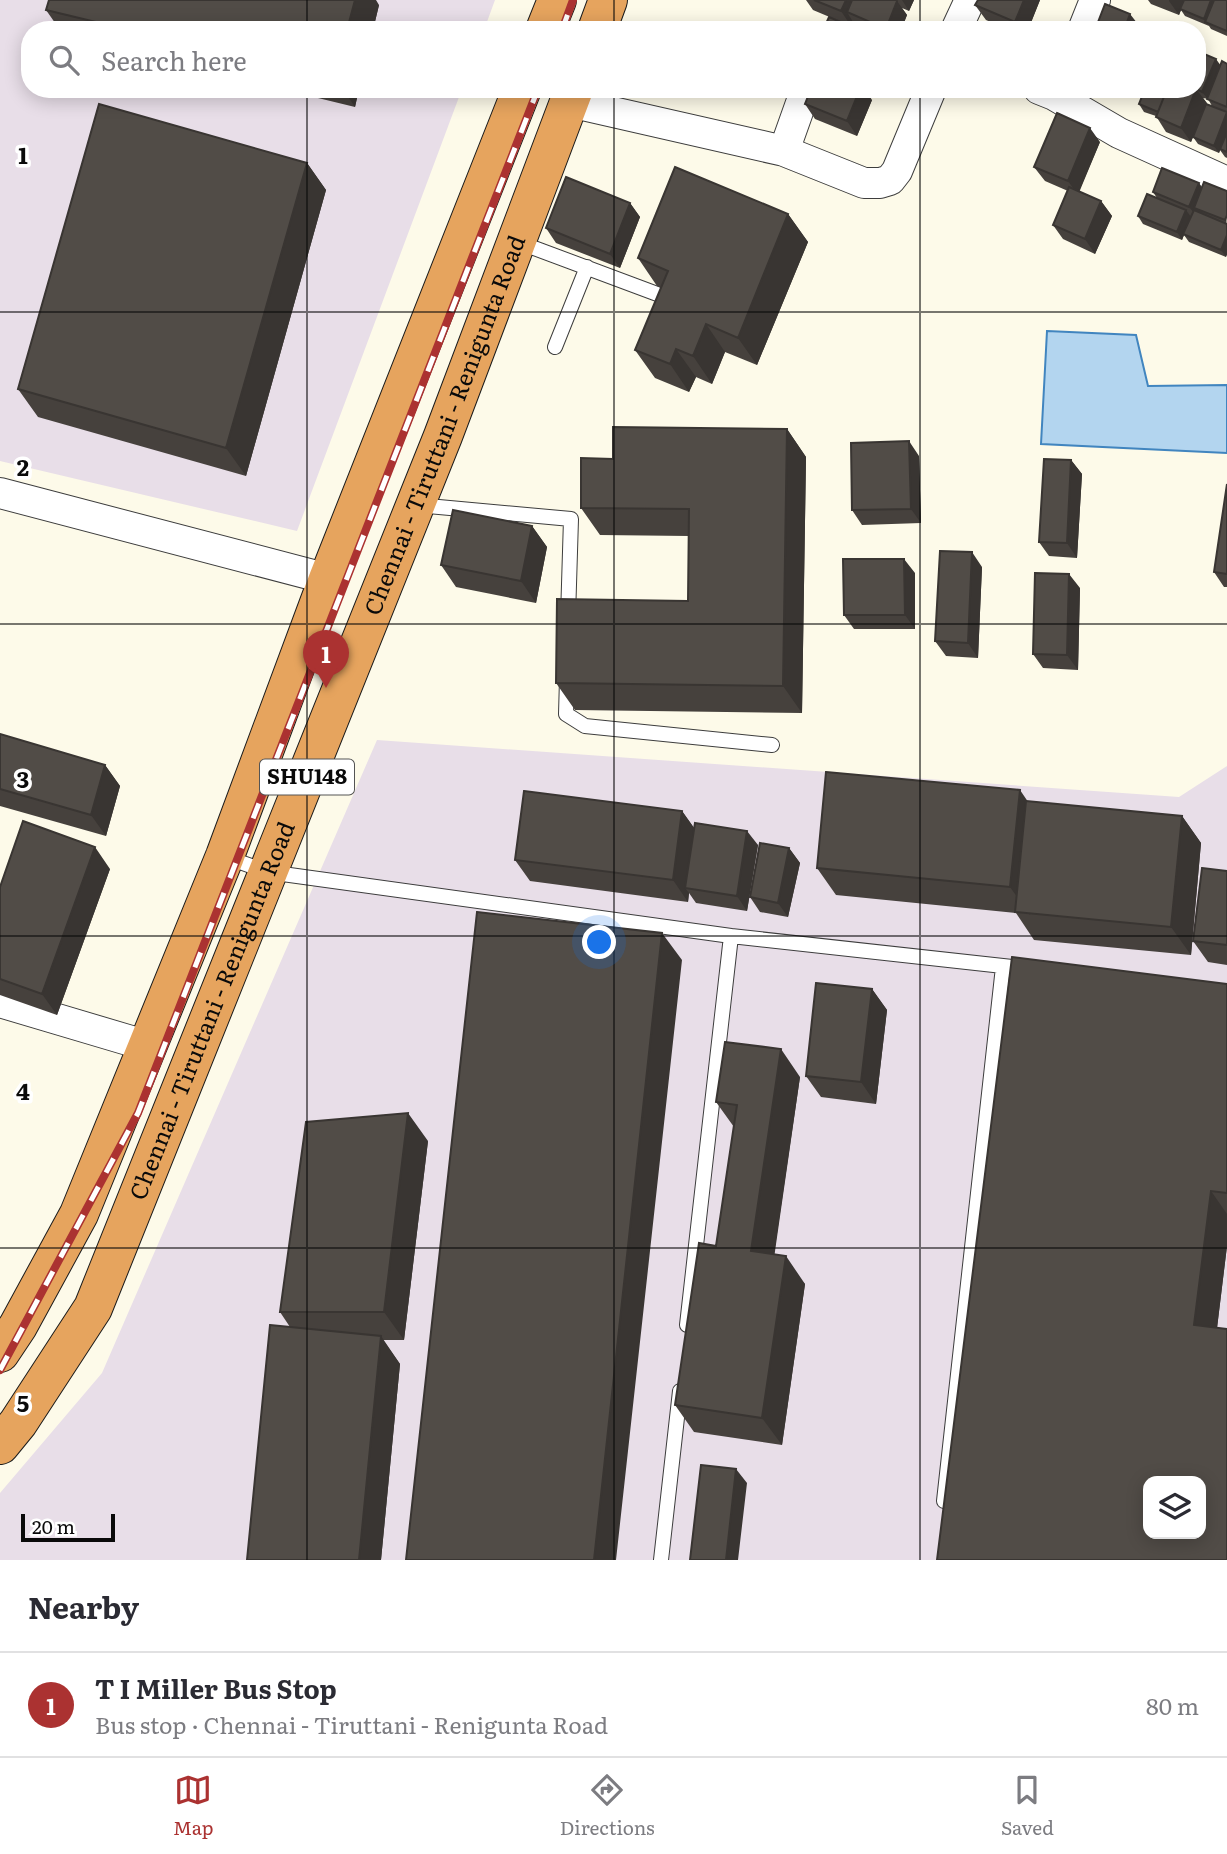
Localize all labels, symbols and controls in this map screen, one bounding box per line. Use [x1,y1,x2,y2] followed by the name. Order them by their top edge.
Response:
[21,21,1206,98] search box
[101,40,247,79] text: Search here
[45,41,83,79] icon: search
[18,137,28,171] text: 1
[354,230,532,620] street label: Chennai - Tiruttani - Renigunta Road
[17,449,29,483] text: 2
[303,630,349,688] pin: 1
[260,760,354,794] road number: SHU148
[17,761,29,795] text: 3
[119,816,302,1204] street label: Chennai - Tiruttani - Renigunta Road
[582,925,616,959] your location
[16,1073,30,1107] text: 4
[17,1385,29,1419] text: 5
[1143,1476,1206,1539] map controls
[1143,1476,1206,1539] button: layers
[21,1511,116,1543] scale bar
[32,1512,75,1540] text: 20 m
[28,1584,139,1628] text: Nearby
[95,1668,337,1707] text: T I Miller Bus Stop
[46,1688,56,1722] text: 1
[1146,1688,1199,1722] text: 80 m
[95,1707,608,1741] text: Bus stop · Chennai - Tiruttani - Renigunta Road
[173,1771,214,1841] tab: Map
[560,1771,655,1841] tab: Directions
[1001,1771,1054,1841] tab: Saved

